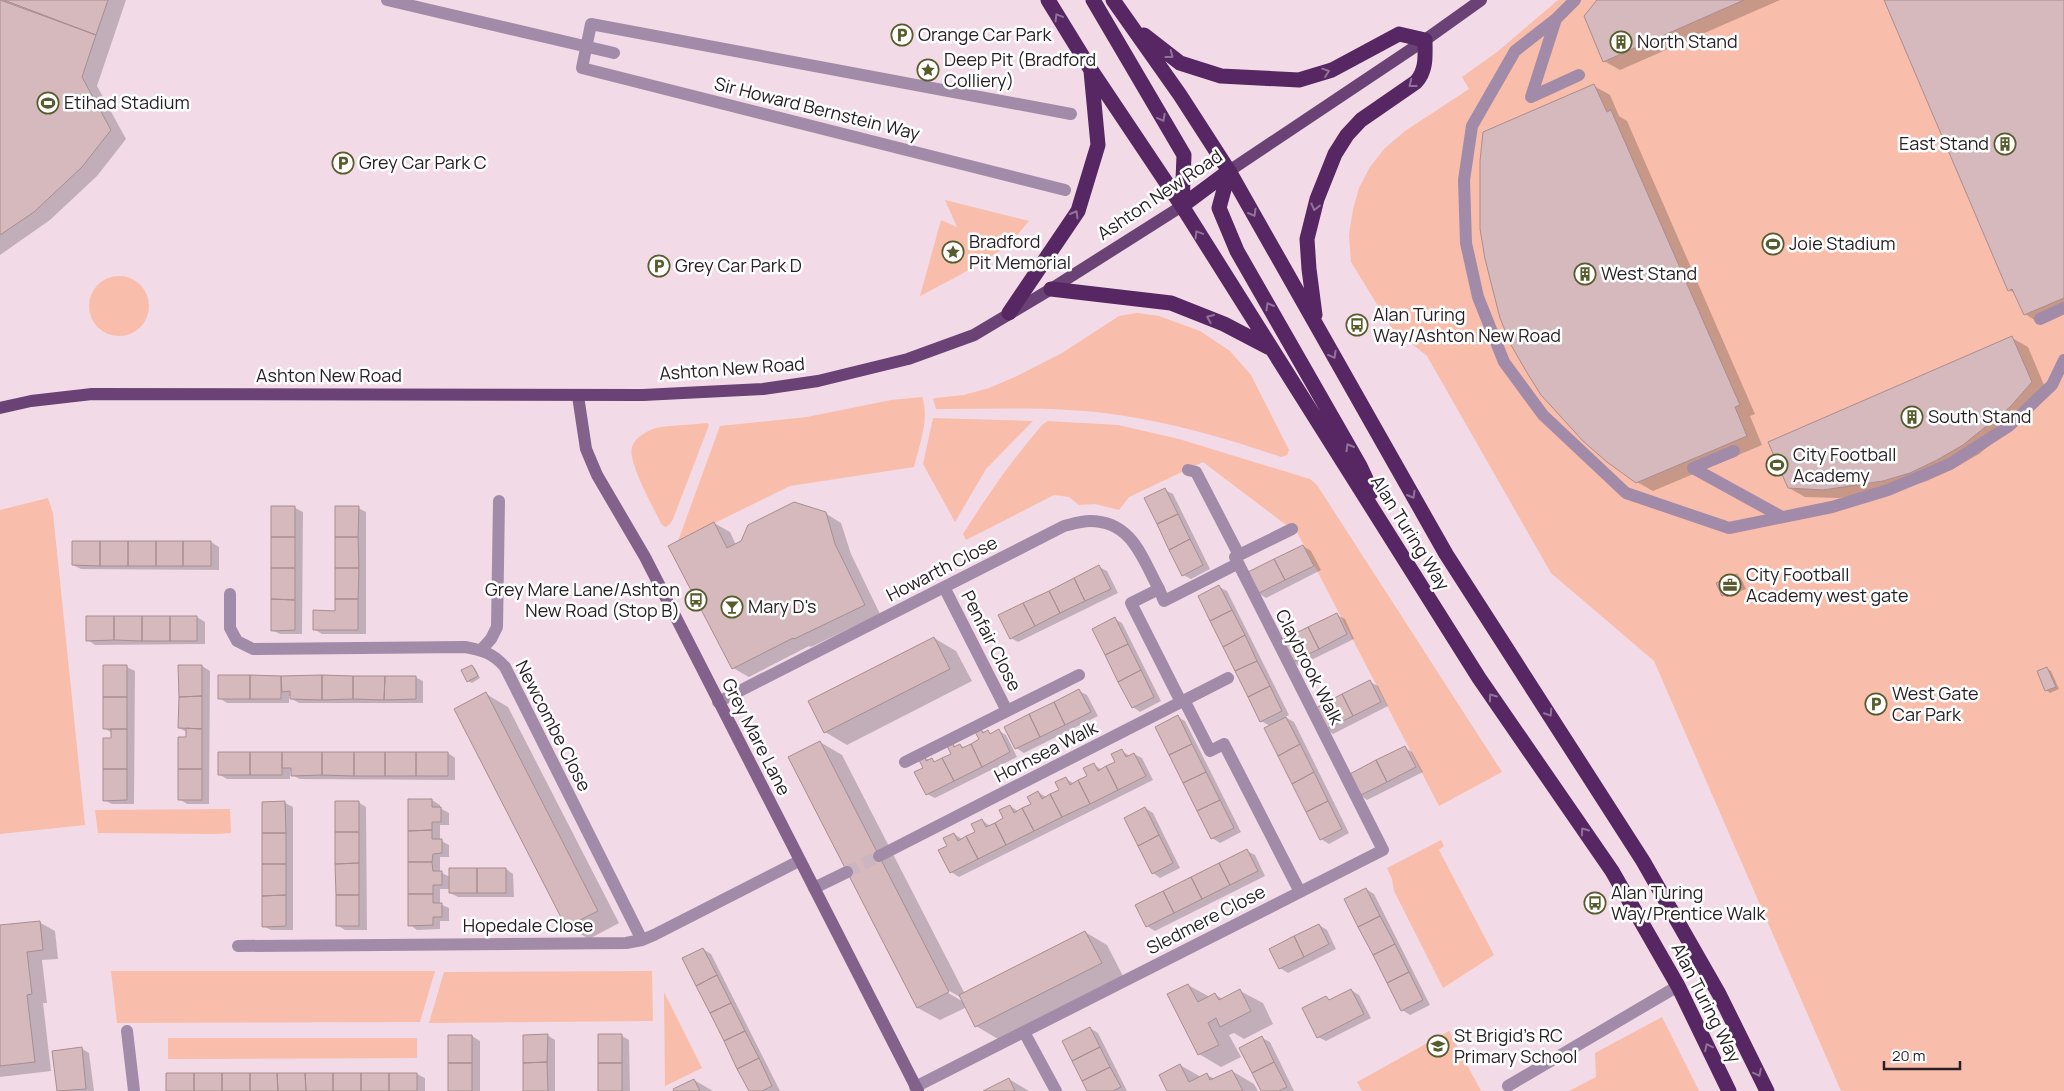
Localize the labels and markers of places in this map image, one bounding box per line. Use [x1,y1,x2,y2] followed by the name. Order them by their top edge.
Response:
[918,22,1053,46] place label: Orange Car Park
[890,23,914,47] parking icon: Orange Car Park
[1637,29,1738,53] place label: North Stand
[1609,30,1633,54] building icon: North Stand
[944,47,1096,92] place label: Deep Pit (Bradford Colliery)
[916,58,940,82] place icon: Deep Pit (Bradford Colliery)
[64,90,190,114] place label: Etihad Stadium
[36,91,60,115] sports icon: Etihad Stadium
[1899,131,1989,155] place label: East Stand
[1993,132,2017,156] building icon: East Stand
[359,150,487,174] place label: Grey Car Park C
[331,151,355,175] parking icon: Grey Car Park C
[969,229,1071,274] place label: Bradford Pit Memorial
[1789,231,1895,255] place label: Joie Stadium
[1761,232,1785,256] sports icon: Joie Stadium
[941,240,965,264] place icon: Bradford Pit Memorial
[675,253,802,277] place label: Grey Car Park D
[647,254,671,278] parking icon: Grey Car Park D
[1601,261,1697,285] place label: West Stand
[1573,262,1597,286] building icon: West Stand
[1373,302,1561,347] place label: Alan Turing Way/Ashton New Road
[1345,313,1369,337] bus stop icon: Alan Turing Way/Ashton New Road
[1928,404,2032,428] place label: South Stand
[1900,405,1924,429] building icon: South Stand
[1793,442,1896,487] place label: City Football Academy
[1765,453,1789,477] sports icon: City Football Academy
[1746,562,1908,607] place label: City Football Academy west gate
[1718,573,1742,597] office icon: City Football Academy west gate
[485,577,680,622] place label: Grey Mare Lane/Ashton New Road (Stop B)
[684,588,708,612] bus stop icon: Grey Mare Lane/Ashton New Road (Stop B)
[748,594,817,618] place label: Mary D's
[720,595,744,619] bar icon: Mary D's
[1892,681,1979,726] place label: West Gate Car Park
[1864,692,1888,716] parking icon: West Gate Car Park
[1611,880,1767,925] place label: Alan Turing Way/Prentice Walk
[1583,891,1607,915] bus stop icon: Alan Turing Way/Prentice Walk
[1454,1023,1578,1068] place label: St Brigid's RC Primary School
[1426,1034,1450,1058] school or university icon: St Brigid's RC Primary School

